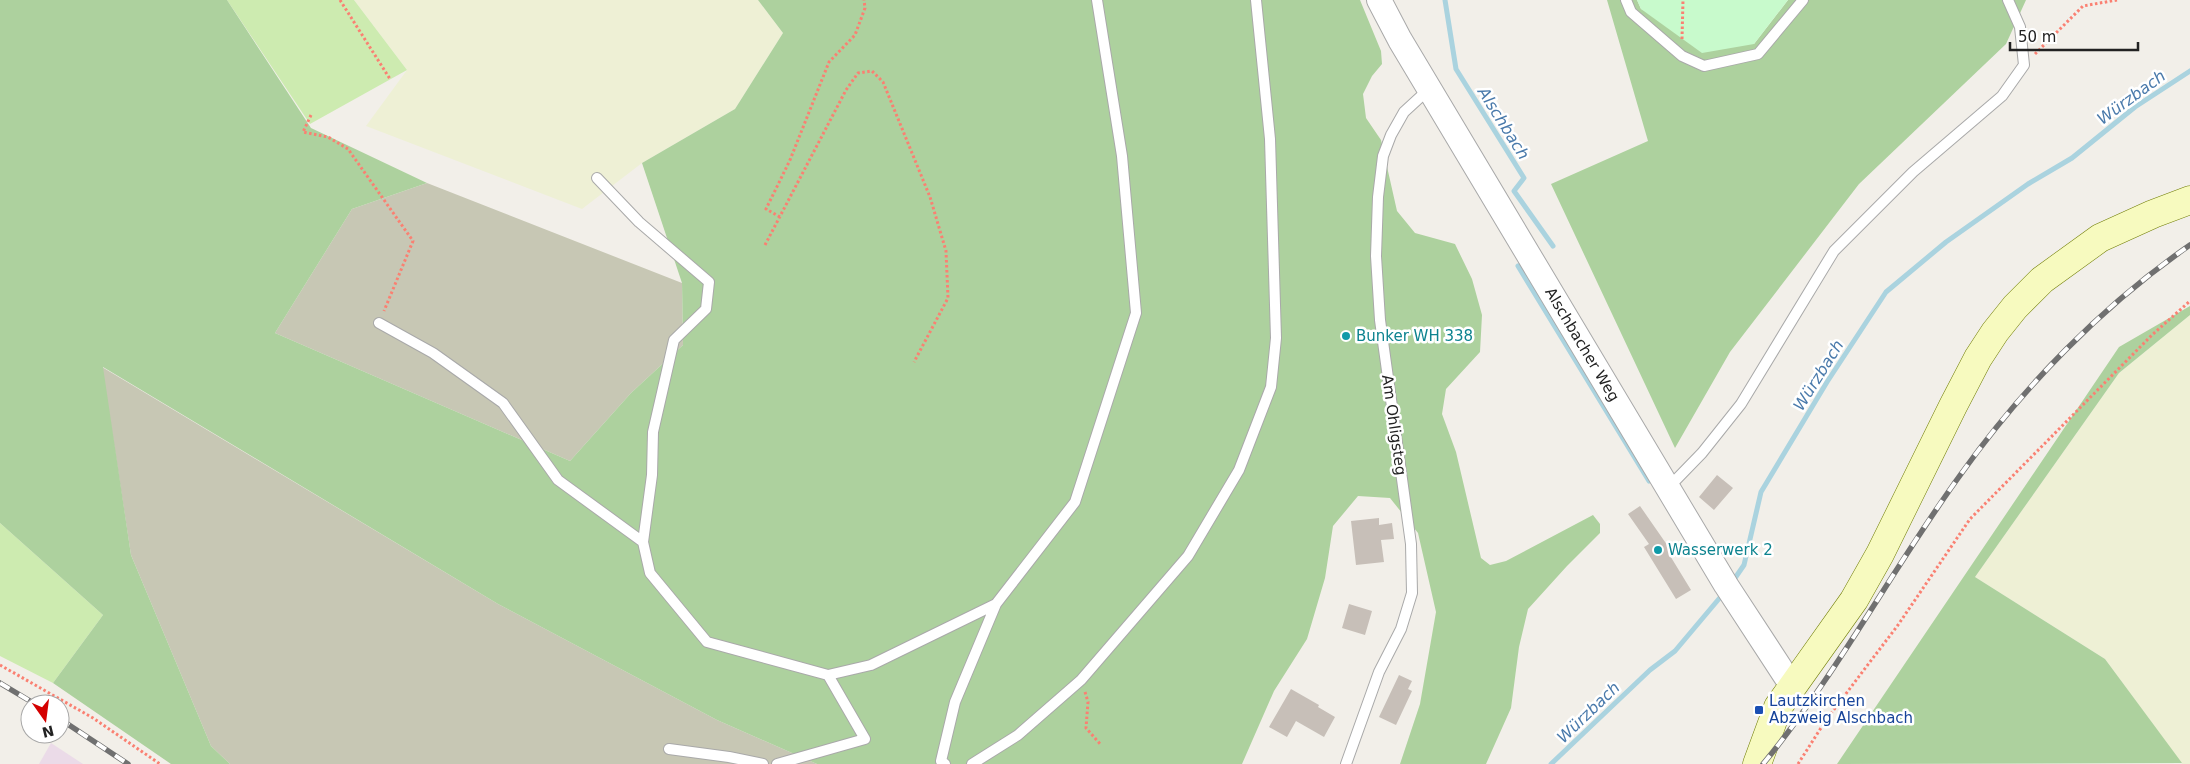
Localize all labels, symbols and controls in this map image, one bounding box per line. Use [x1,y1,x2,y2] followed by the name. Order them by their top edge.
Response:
[2010,20,2138,52] scale bar
[2018,28,2056,46] text: 50 m
[2093,66,2169,129] water label: Würzbach
[1473,83,1533,163] water label: Alschbach
[1541,284,1623,405] street label: Alschbacher Weg
[1356,327,1473,345] place label: Bunker WH 338
[1340,330,1352,342] marker: Bunker WH 338
[1789,336,1848,414] water label: Würzbach
[1378,374,1410,476] street label: Am Ohligsteg
[1668,541,1773,559] place label: Wasserwerk 2
[1652,544,1664,556] marker: Wasserwerk 2
[1553,678,1624,747] water label: Würzbach
[1769,692,1913,727] place label: Lautzkirchen Abzweig Alschbach
[20,694,70,744] north arrow
[1753,704,1765,716] marker: Lautzkirchen Abzweig Alschbach
[41,722,56,741] text: N

